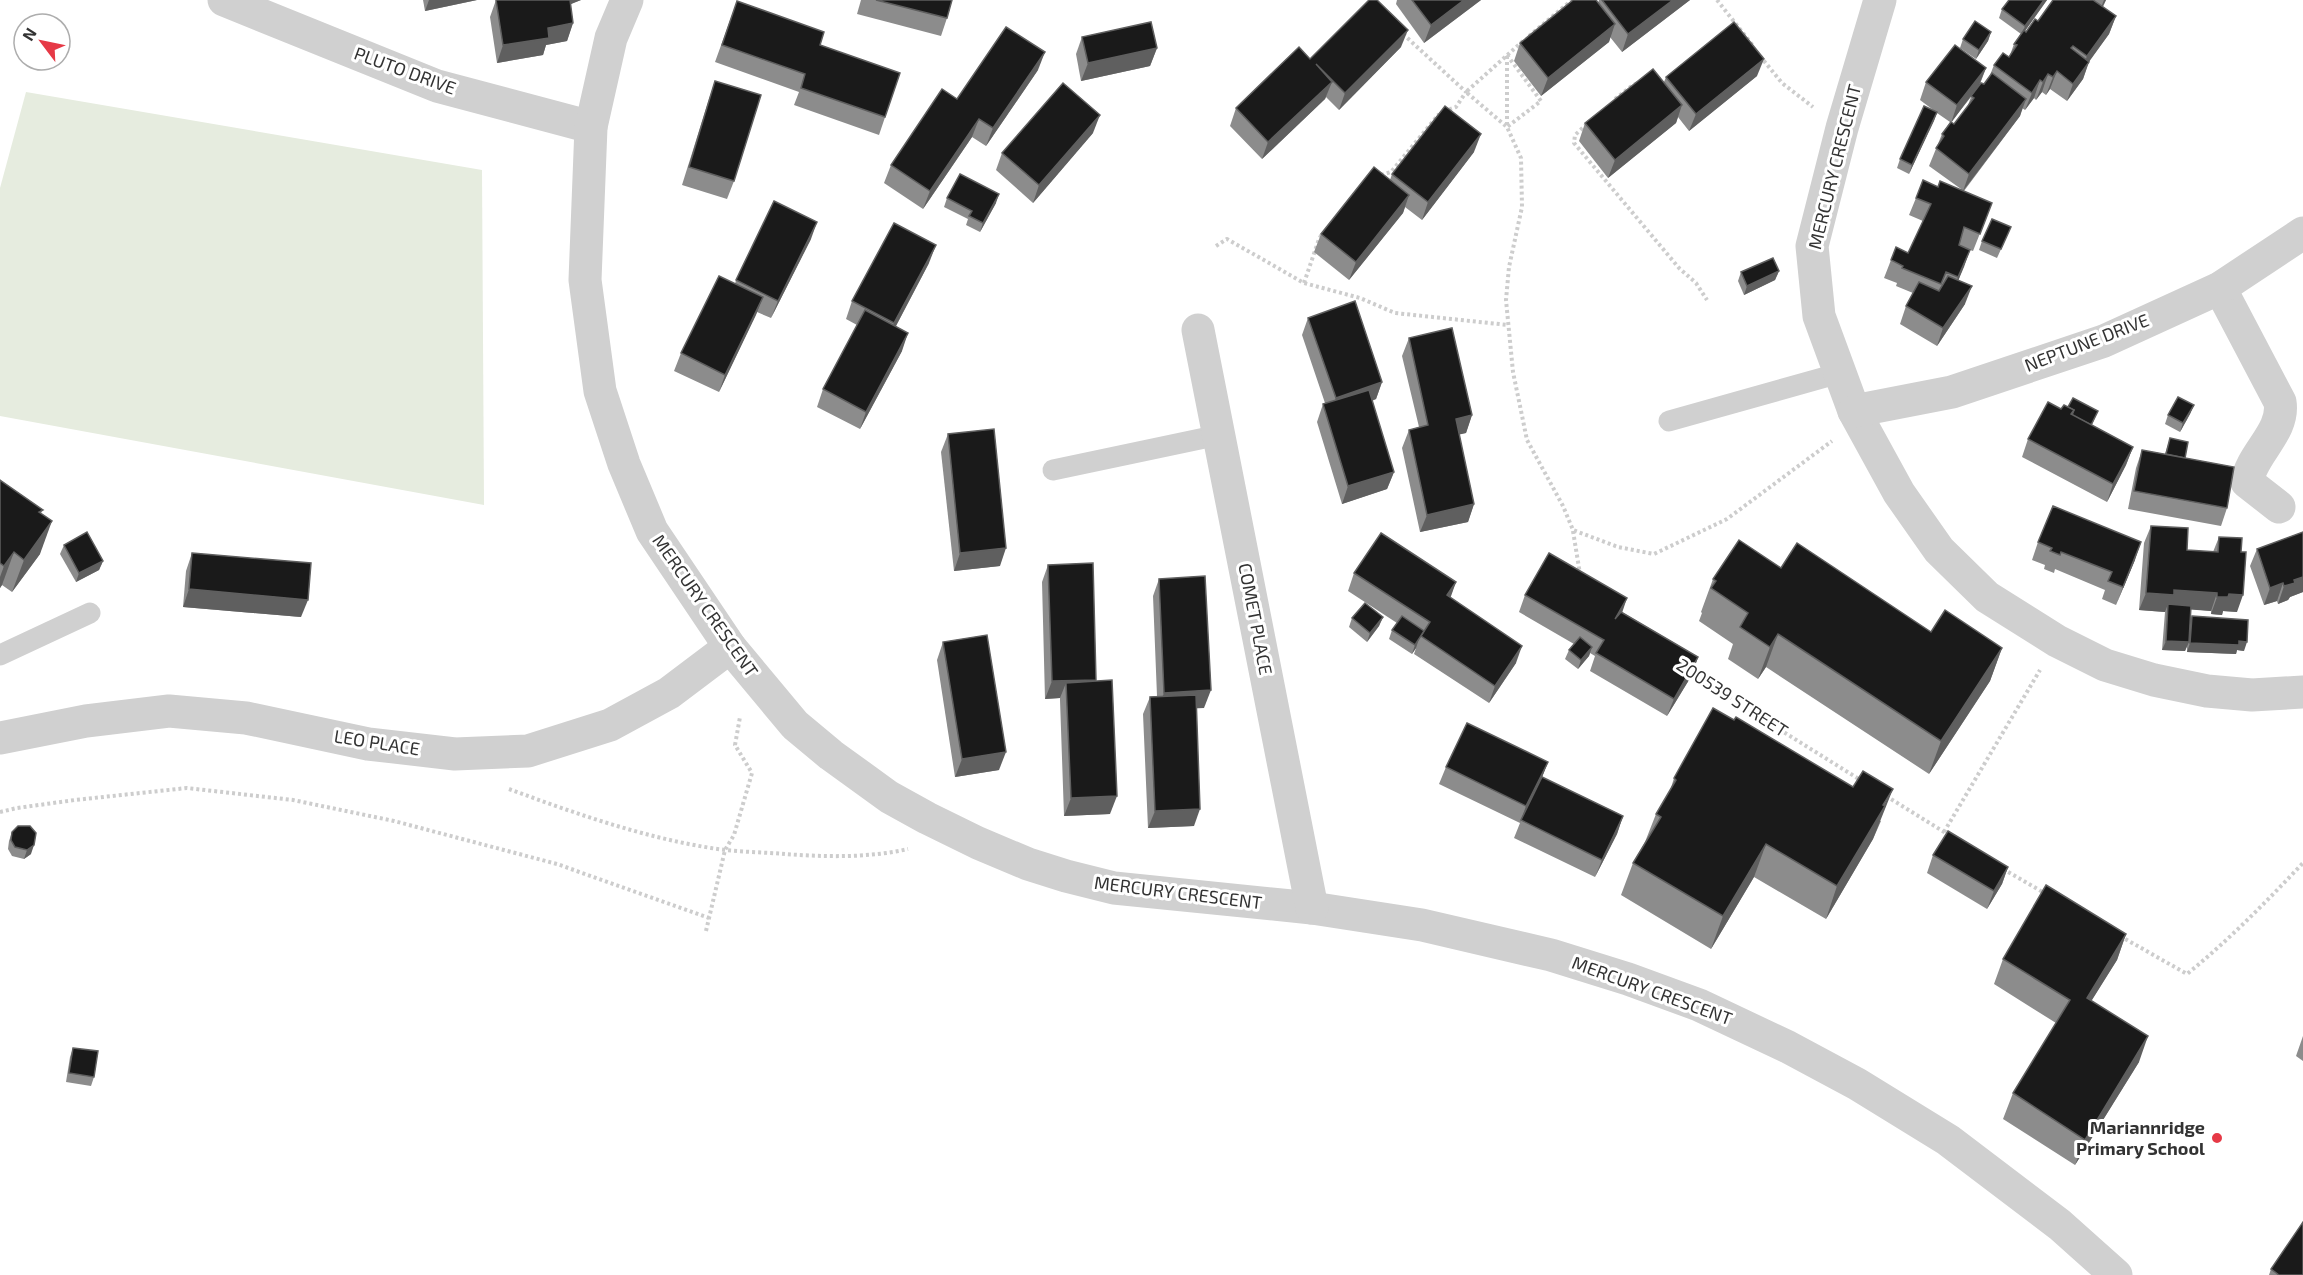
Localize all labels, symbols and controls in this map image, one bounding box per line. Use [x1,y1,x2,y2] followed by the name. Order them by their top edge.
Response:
[12,12,72,72] north arrow
[18,24,40,44] text: N
[351,41,459,99] street label: PLUTO DRIVE
[1803,82,1865,251] street label: MERCURY CRESCENT
[2021,308,2152,376] street label: NEPTUNE DRIVE
[648,530,764,681] street label: MERCURY CRESCENT
[1234,561,1278,677] street label: COMET PLACE
[1673,653,1793,742] street label: 200539 STREET
[333,724,422,760] street label: LEO PLACE
[1093,871,1264,913] street label: MERCURY CRESCENT
[1569,951,1736,1029] street label: MERCURY CRESCENT
[2076,1116,2205,1159] place label: Mariannridge Primary School
[2210,1131,2224,1145] marker: Mariannridge Primary School

